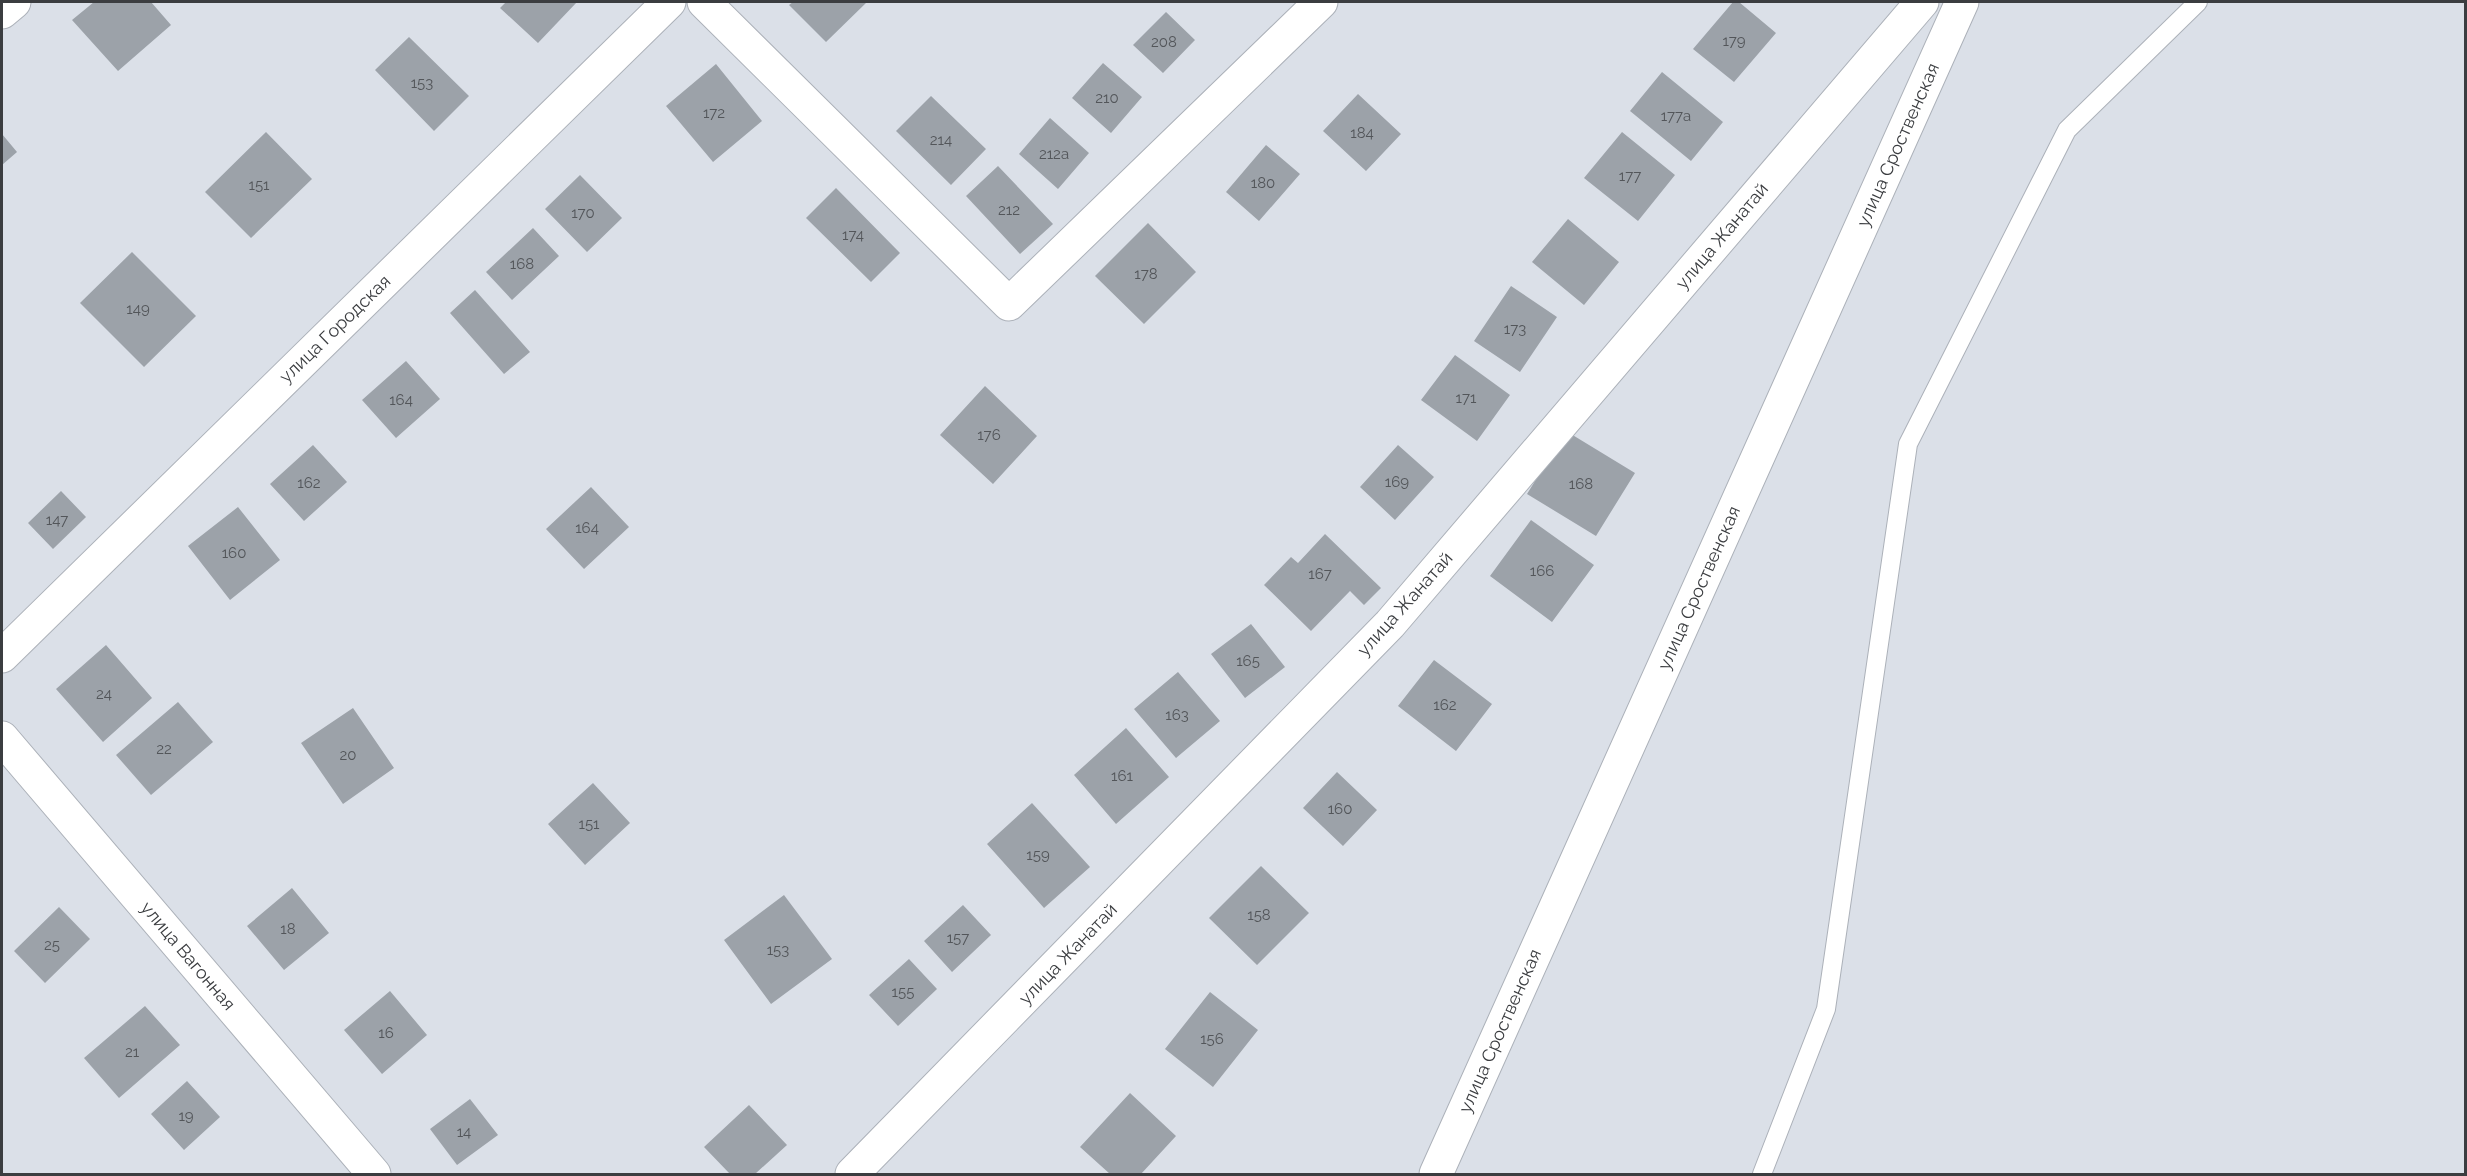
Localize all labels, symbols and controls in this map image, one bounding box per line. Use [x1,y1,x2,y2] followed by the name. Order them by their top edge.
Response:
[1722,32,1746,50] house number: 179
[1151,33,1177,51] house number: 208
[1852,60,1943,230] street label: улица Сроственская
[411,74,433,92] house number: 153
[1095,89,1119,107] house number: 210
[703,104,725,122] house number: 172
[1661,107,1691,125] house number: 177а
[1350,124,1374,142] house number: 184
[930,131,952,149] house number: 214
[1039,145,1069,163] house number: 212а
[1619,167,1641,185] house number: 177
[1251,174,1275,192] house number: 180
[248,176,270,194] house number: 151
[1671,178,1772,293] street label: улица Жанатай
[998,201,1020,219] house number: 212
[571,204,595,222] house number: 170
[842,226,864,244] house number: 174
[510,255,534,273] house number: 168
[1134,265,1158,283] house number: 178
[275,270,394,387] street label: улица Городская
[126,300,150,318] house number: 149
[1504,320,1526,338] house number: 173
[1456,389,1477,407] house number: 171
[389,391,413,409] house number: 164
[977,426,1001,444] house number: 176
[1385,473,1409,491] house number: 169
[297,474,321,492] house number: 162
[1569,475,1593,493] house number: 168
[1653,503,1744,673] street label: улица Сроственская
[46,511,68,529] house number: 147
[575,519,599,537] house number: 164
[222,544,246,562] house number: 160
[1353,547,1457,660] street label: улица Жанатай
[1530,562,1554,580] house number: 166
[1308,565,1332,583] house number: 167
[1236,652,1260,670] house number: 165
[96,685,112,703] house number: 24
[1433,696,1457,714] house number: 162
[1165,706,1189,724] house number: 163
[156,740,172,758] house number: 22
[340,746,357,764] house number: 20
[1111,767,1134,785] house number: 161
[1328,800,1352,818] house number: 160
[578,815,600,833] house number: 151
[1026,846,1050,864] house number: 159
[137,897,240,1014] street label: улица Вагонная
[1014,899,1121,1009] street label: улица Жанатай
[1247,906,1271,924] house number: 158
[280,920,296,938] house number: 18
[947,929,969,947] house number: 157
[44,936,60,954] house number: 25
[767,941,789,959] house number: 153
[1454,946,1545,1116] street label: улица Сроственская
[892,983,914,1001] house number: 155
[378,1024,394,1042] house number: 16
[1200,1030,1224,1048] house number: 156
[125,1043,140,1061] house number: 21
[178,1107,194,1125] house number: 19
[457,1123,471,1141] house number: 14

